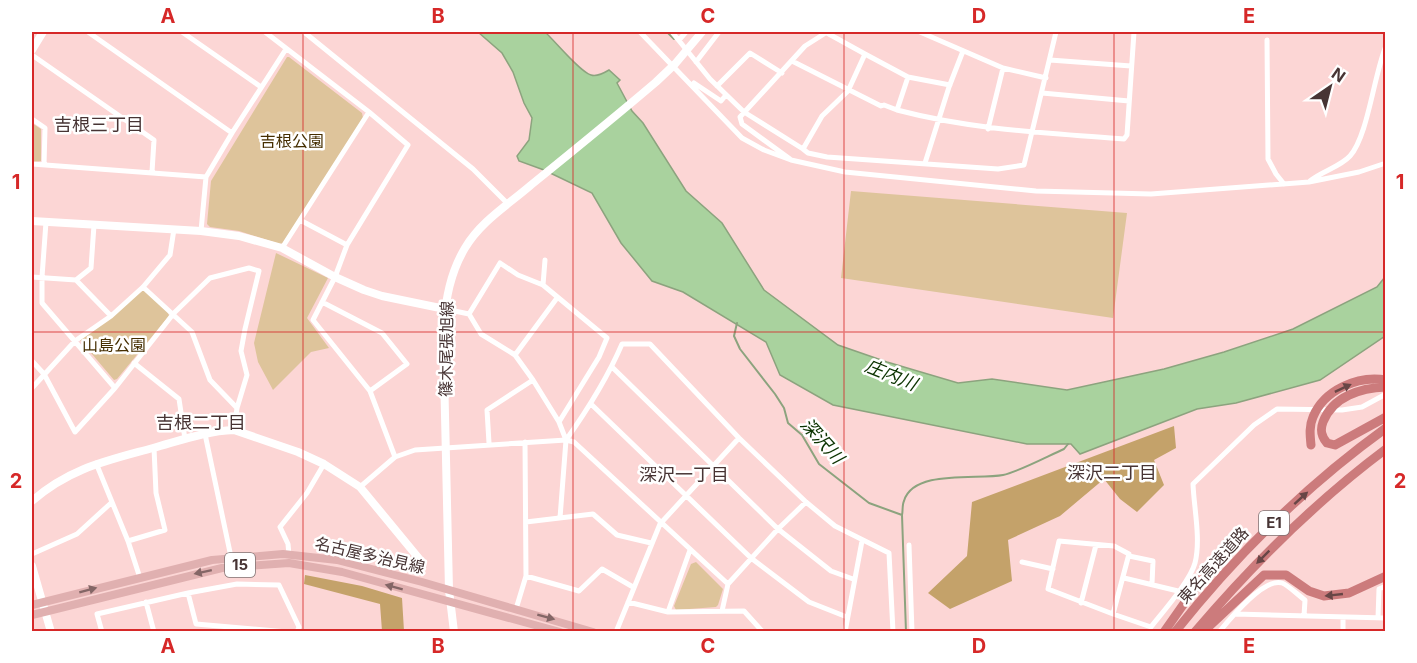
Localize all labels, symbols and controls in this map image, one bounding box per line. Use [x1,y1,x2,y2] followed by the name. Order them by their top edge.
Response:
[161,4,176,28] text: A
[431,4,445,28] text: B
[701,4,715,28] text: C
[972,4,986,28] text: D
[1243,4,1255,28] text: E
[1300,57,1360,117] north arrow
[1328,63,1349,86] text: N
[54,114,144,135] district label: 吉根三丁目
[260,131,324,151] park label: 吉根公園
[12,170,20,194] text: 1
[1396,170,1404,194] text: 1
[435,301,457,397] street label: 篠木尾張旭線
[82,335,146,355] park label: 山島公園
[862,355,922,395] water label: 庄内川
[1334,383,1351,392] one-way arrow
[156,412,246,433] district label: 吉根二丁目
[797,414,850,469] water label: 深沢川
[1067,462,1157,483] district label: 深沢二丁目
[639,464,729,485] district label: 深沢一丁目
[10,469,22,493] text: 2
[1394,469,1406,493] text: 2
[1294,491,1309,505] one-way arrow
[1259,511,1289,535] road number: E1
[1173,523,1253,607] street label: 東名高速道路
[313,533,427,577] street label: 名古屋多治見線
[1256,549,1270,563] one-way arrow
[225,553,255,577] road number: 15
[193,567,212,577] one-way arrow
[385,581,403,591] one-way arrow
[79,585,97,595] one-way arrow
[1325,590,1344,600] one-way arrow
[537,613,555,623] one-way arrow
[161,634,176,658] text: A
[431,634,445,658] text: B
[701,634,715,658] text: C
[972,634,986,658] text: D
[1243,634,1255,658] text: E

